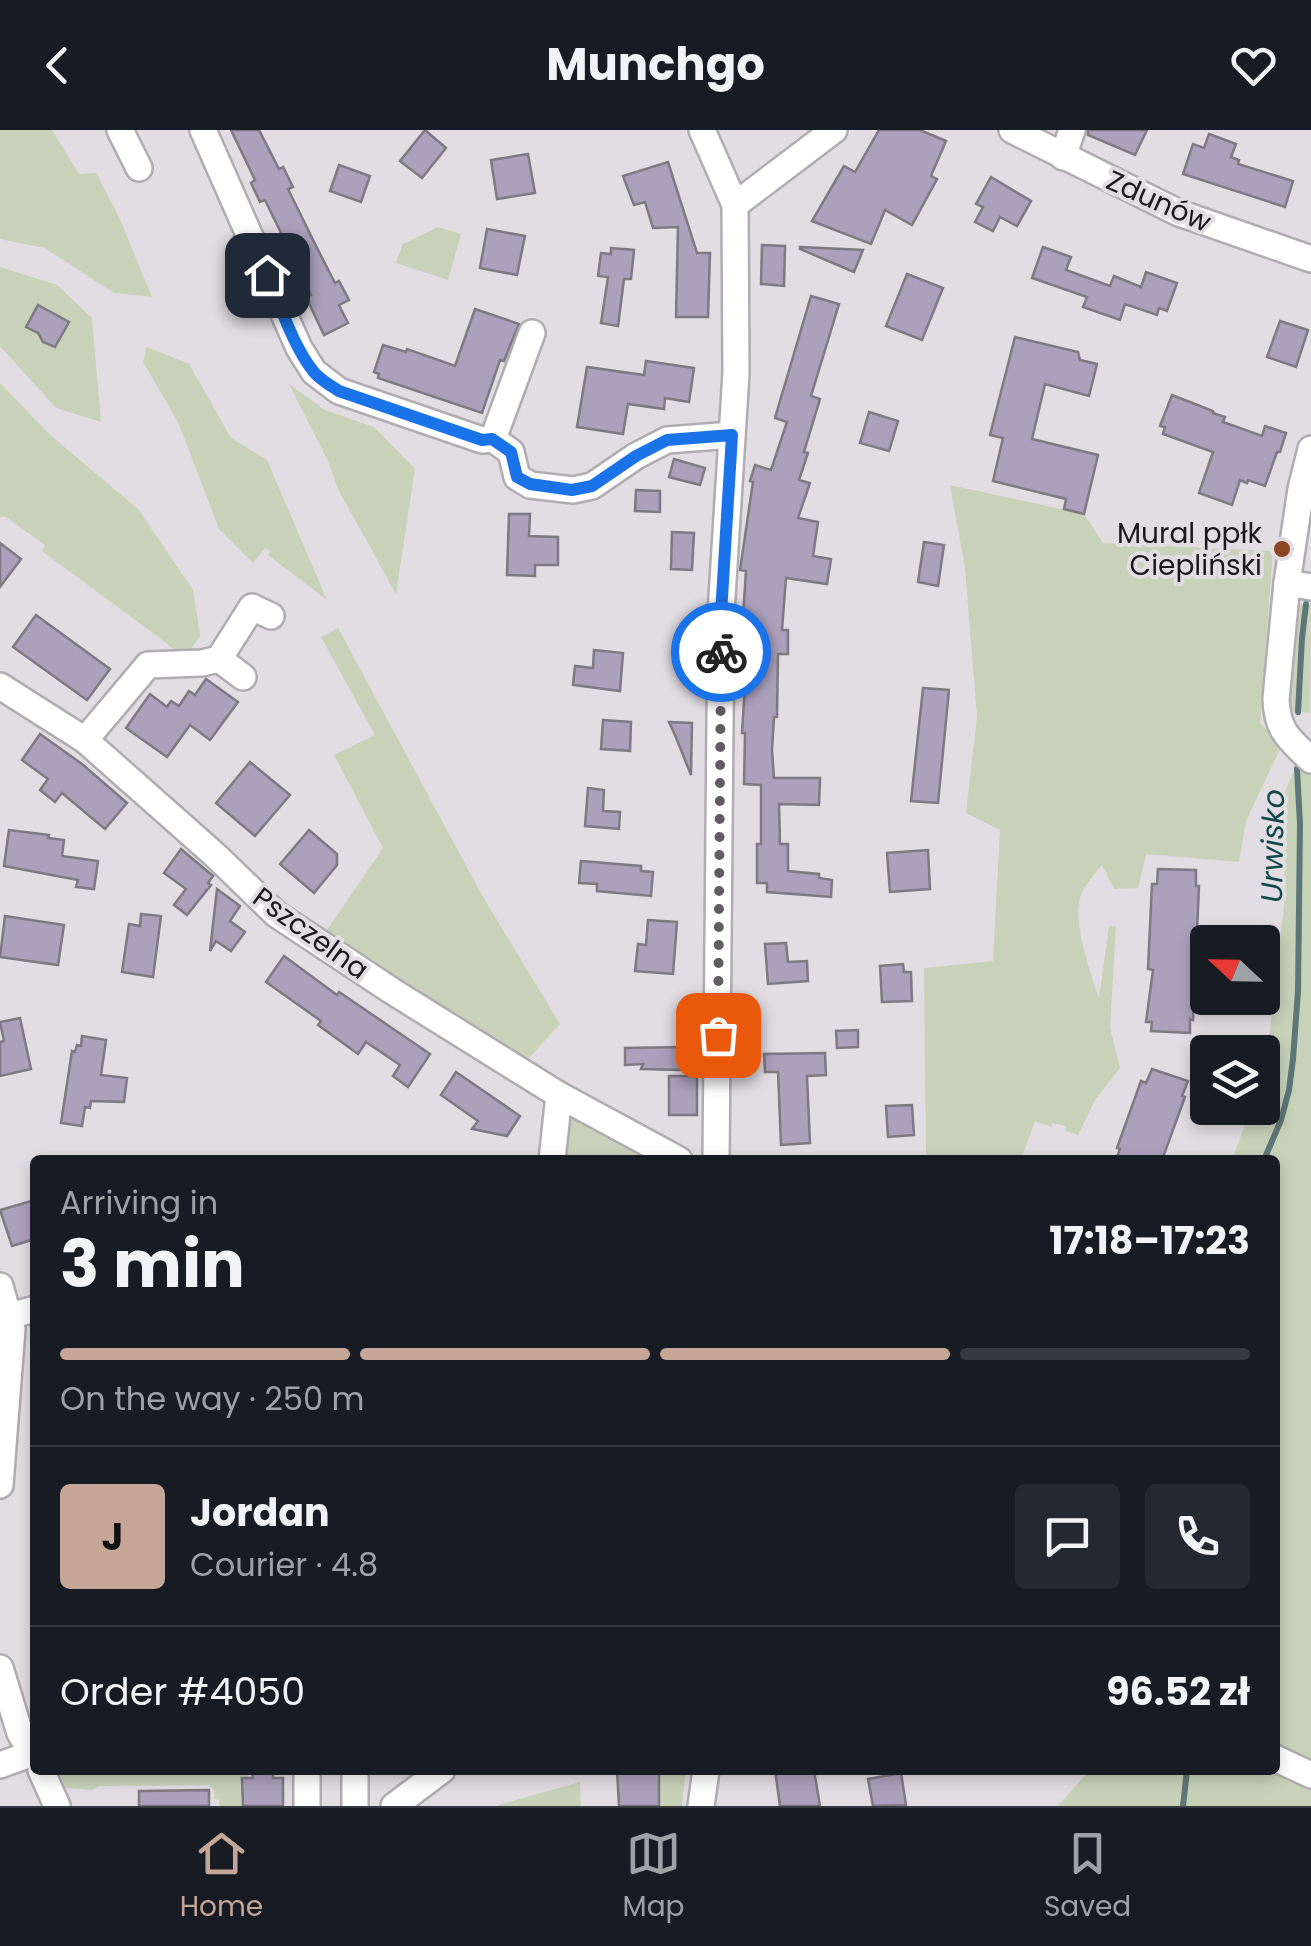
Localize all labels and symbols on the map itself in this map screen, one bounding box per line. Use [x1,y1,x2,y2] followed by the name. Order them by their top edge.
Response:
[1100,161,1217,242] street label: Zdunów
[225,233,310,318] pin
[1117,514,1263,585] place label: Mural ppłk Ciepliński
[1271,538,1293,560] marker: Mural ppłk Ciepliński
[671,602,771,702] courier
[1250,789,1295,903] water label: Urwisko
[245,878,377,989] street label: Pszczelna
[1190,925,1280,1015] north arrow
[676,993,761,1078] pin

